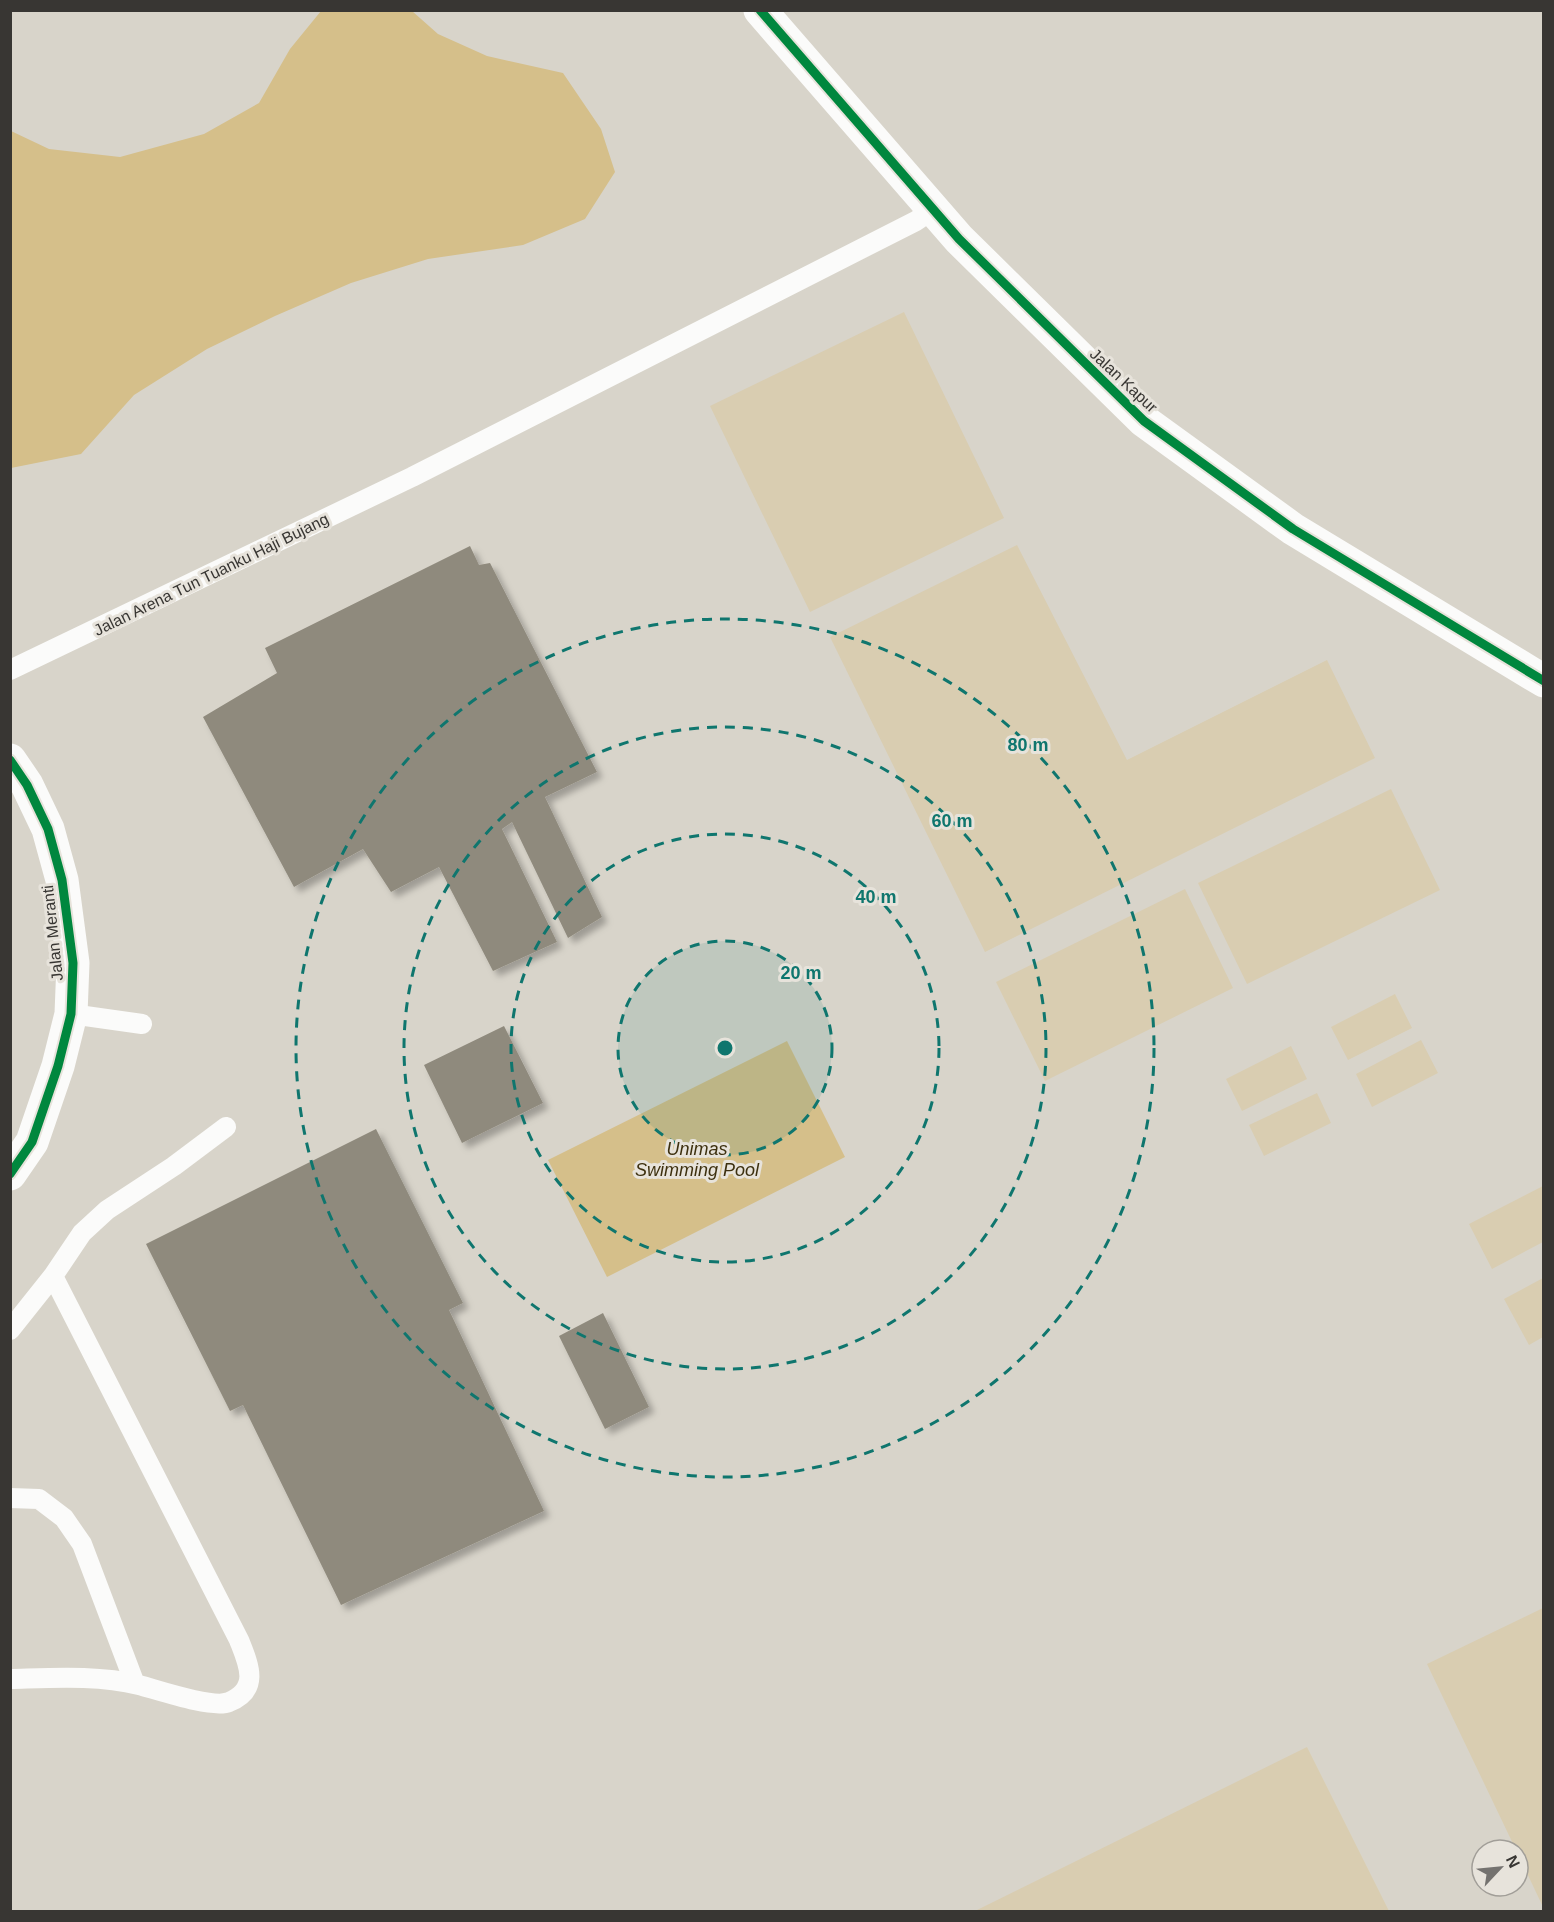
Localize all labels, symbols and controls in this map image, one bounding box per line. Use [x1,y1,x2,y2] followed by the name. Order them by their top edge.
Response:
[1087,345,1161,416] street label: Jalan Kapur
[91,510,331,639] street label: Jalan Arena Tun Tuanku Haji Bujang
[1007,735,1049,755] text: 80 m
[931,811,973,831] text: 60 m
[39,884,66,982] street label: Jalan Meranti
[855,887,897,907] text: 40 m
[780,963,822,983] text: 20 m
[715,1038,735,1058] centre of rings
[635,1139,760,1180] water label: Unimas Swimming Pool
[1470,1838,1530,1898] north arrow
[1503,1853,1523,1871] text: N

